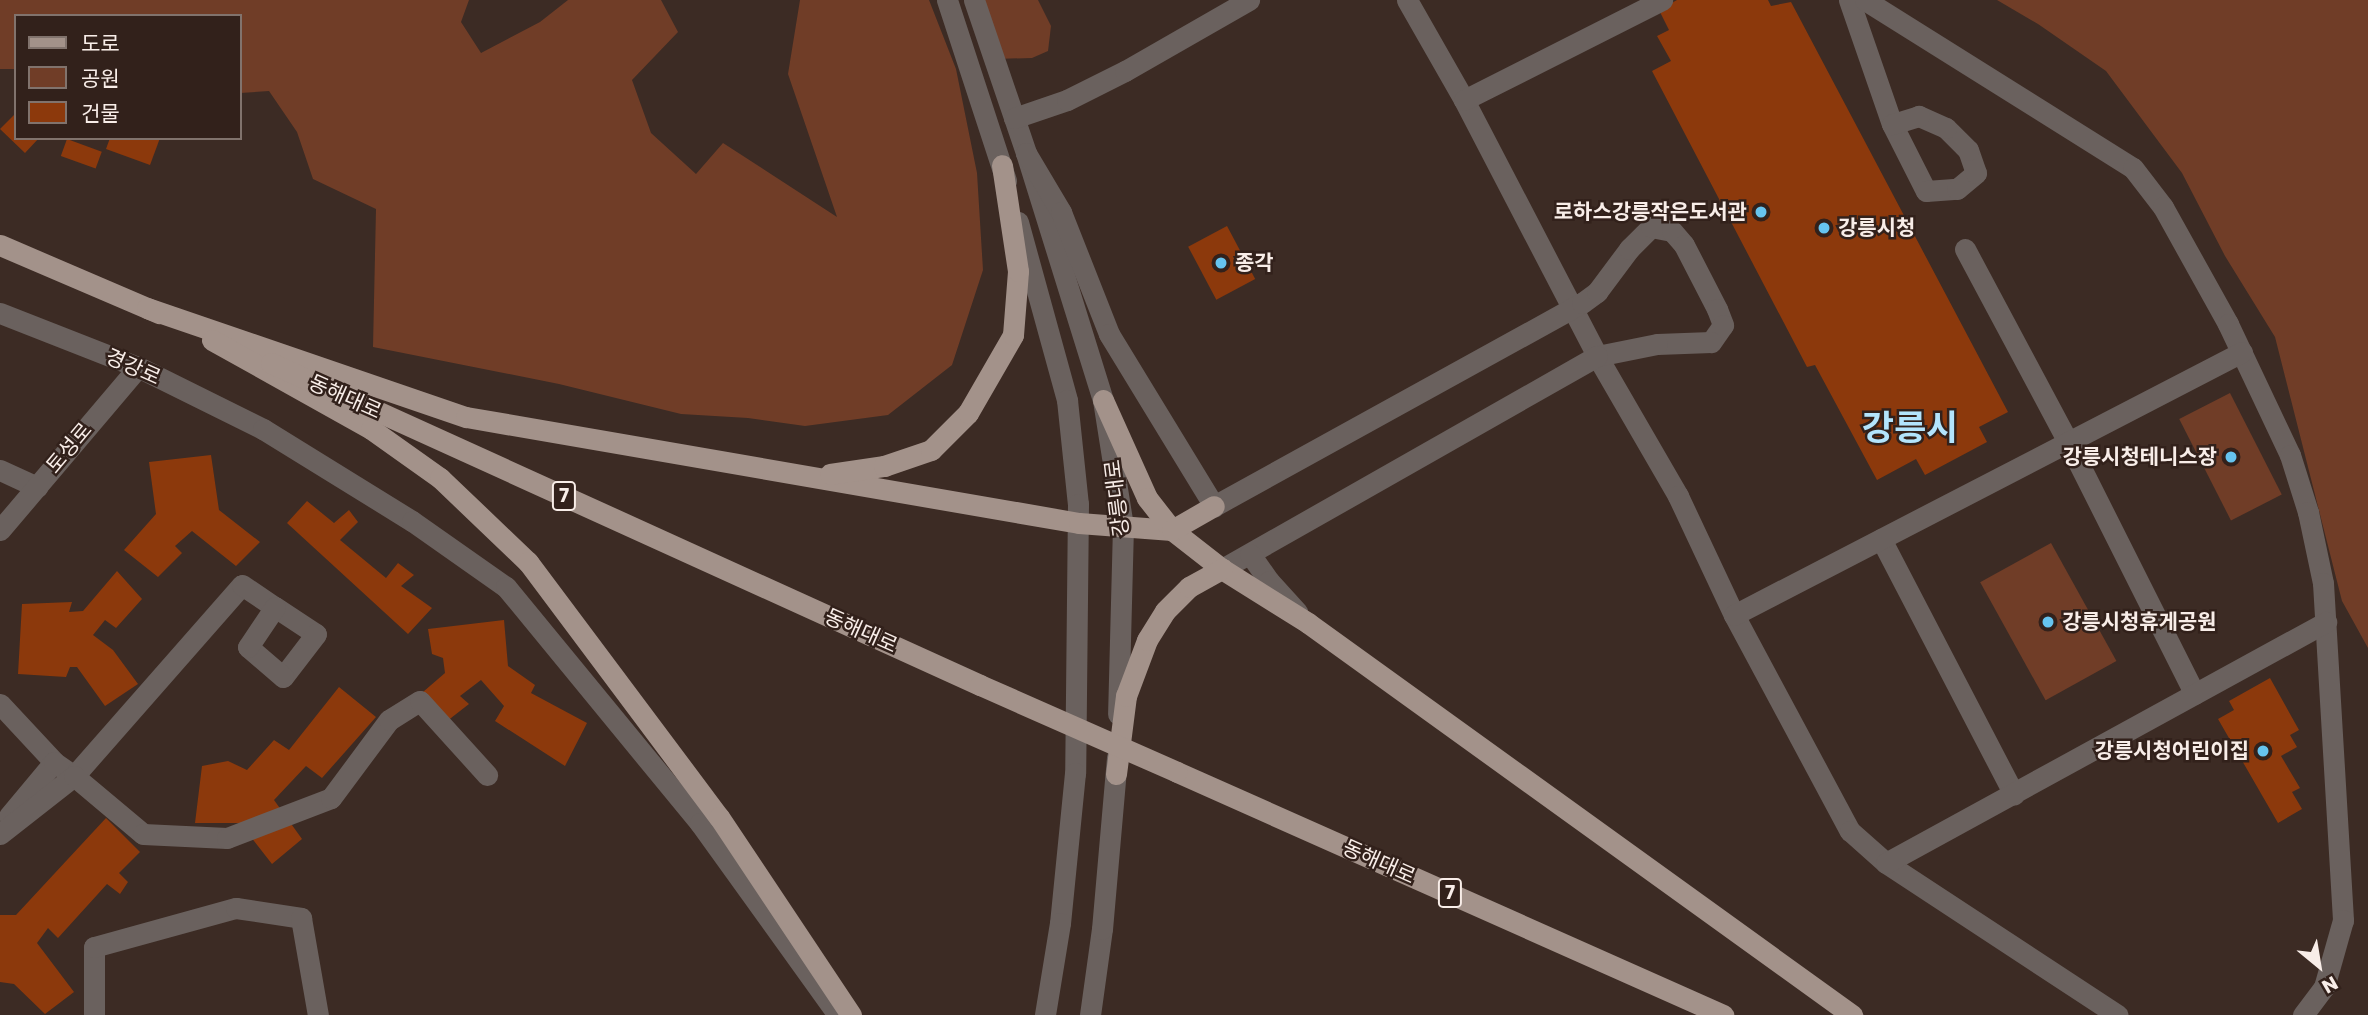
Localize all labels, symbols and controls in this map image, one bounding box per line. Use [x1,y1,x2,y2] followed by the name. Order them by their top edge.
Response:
[14,14,242,140] legend
[81,29,120,58] text: 도로
[81,64,120,93] text: 공원
[81,99,120,128] text: 건물
[1554,199,1747,225] place label: 로하스강릉작은도서관
[1753,204,1769,220] marker: 로하스강릉작은도서관
[1838,215,1915,241] place label: 강릉시청
[1816,220,1832,236] marker: 강릉시청
[1235,250,1274,276] place label: 종각
[1213,255,1229,271] marker: 종각
[101,344,165,390] street label: 경강로
[305,370,385,424] street label: 동해대로
[1862,407,1958,449] district label: 강릉시
[41,418,97,478] street label: 토성로
[2062,444,2217,470] place label: 강릉시청테니스장
[2223,449,2239,465] marker: 강릉시청테니스장
[1100,458,1134,538] street label: 강릉대로
[552,481,576,512] road number: 7
[821,604,901,658] street label: 동해대로
[2062,609,2217,635] place label: 강릉시청휴게공원
[2040,614,2056,630] marker: 강릉시청휴게공원
[2094,738,2249,764] place label: 강릉시청어린이집
[2255,743,2271,759] marker: 강릉시청어린이집
[1339,835,1419,889] street label: 동해대로
[1438,878,1462,908] road number: 7
[2284,931,2354,1001] north arrow
[2317,969,2343,1000] text: N

